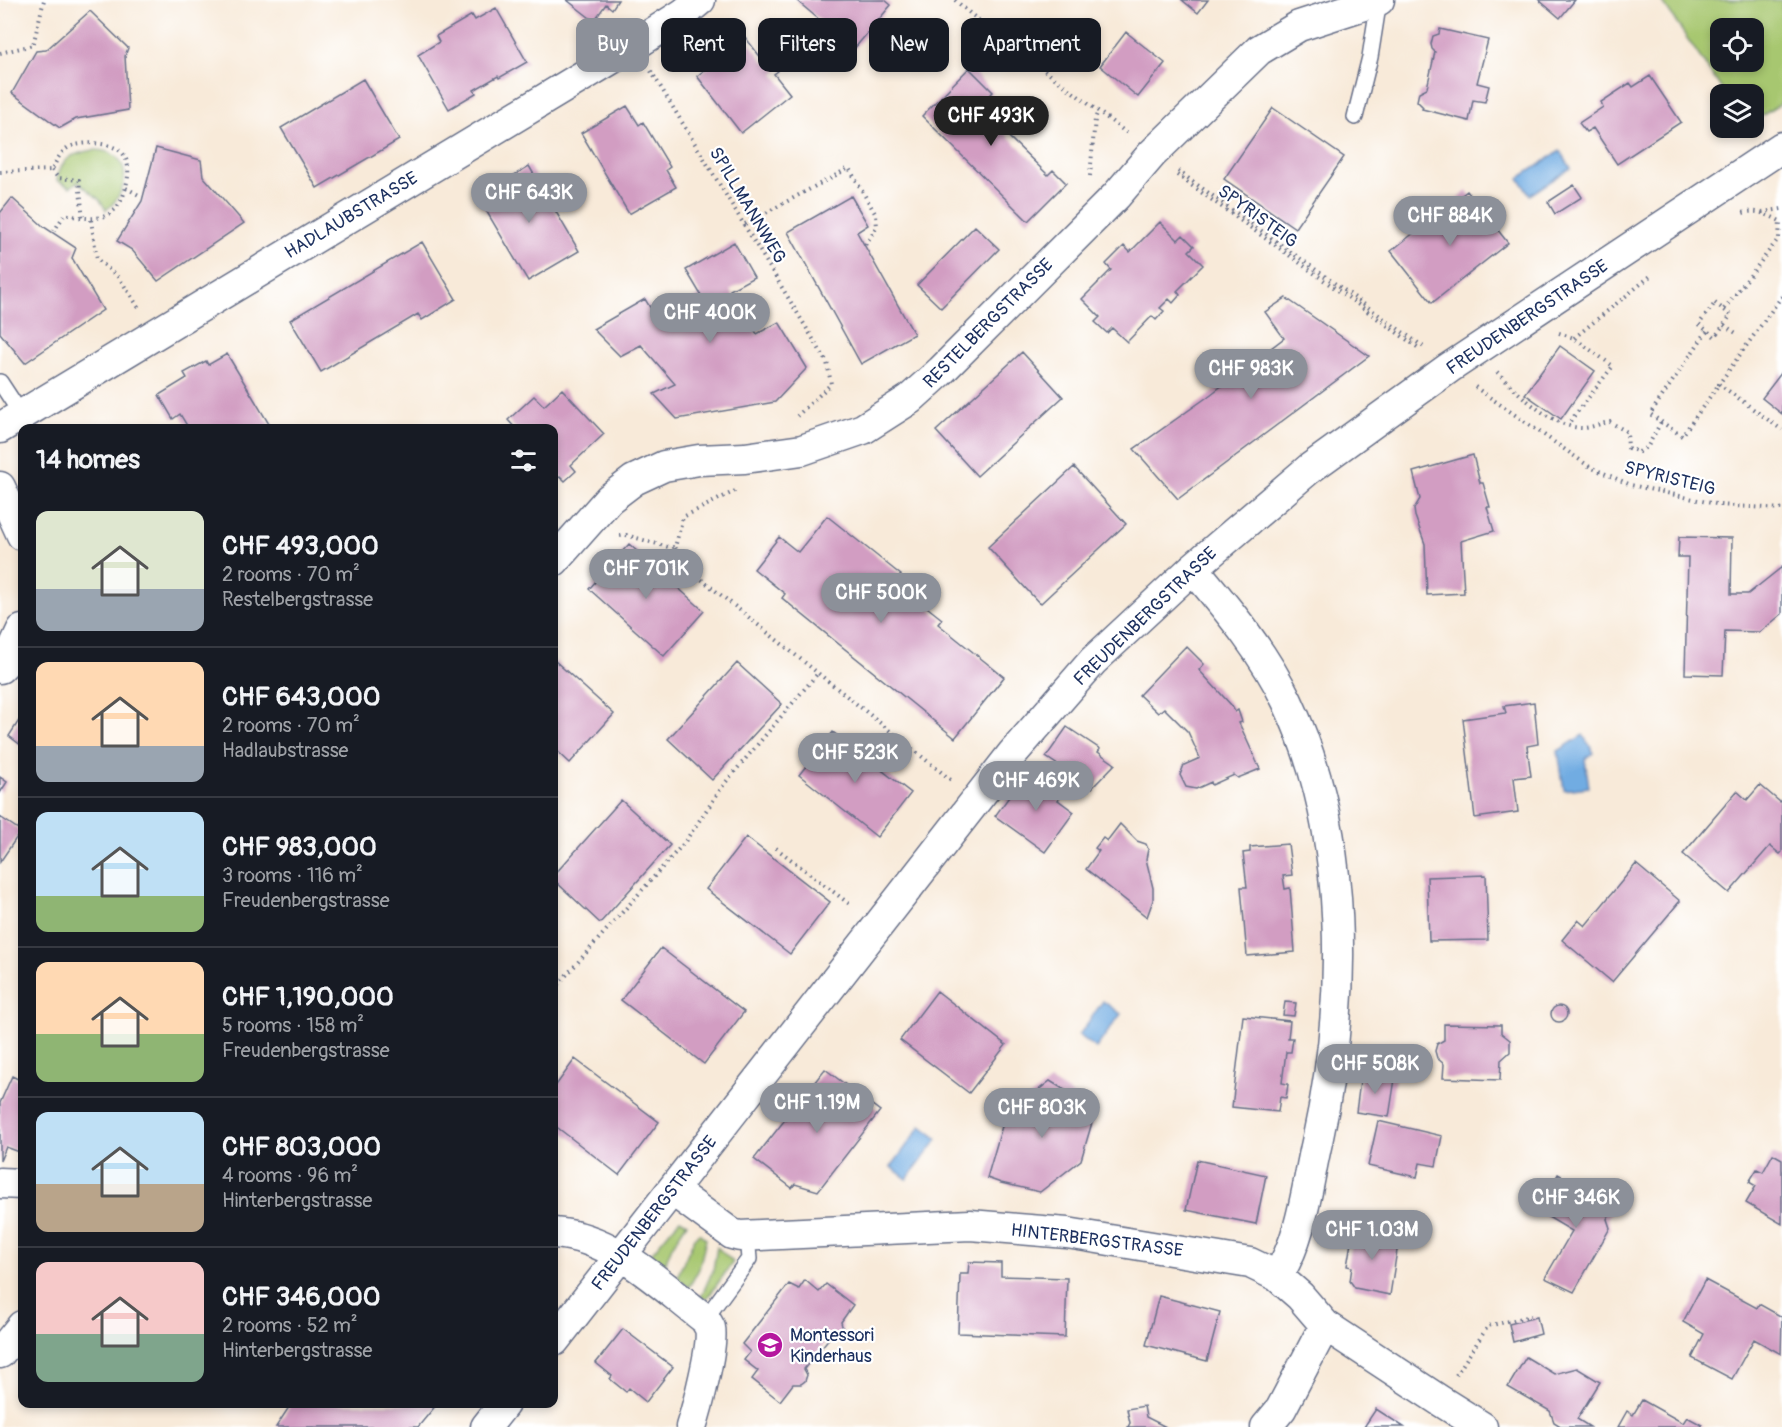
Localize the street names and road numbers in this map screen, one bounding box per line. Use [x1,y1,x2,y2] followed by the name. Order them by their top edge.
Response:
[704,143,791,268] street label: SPILLMANNWEG
[281,167,422,264] street label: HADLAUBSTRASSE
[1213,180,1302,253] street label: SPYRISTEIG
[918,253,1058,393] street label: RESTELBERGSTRASSE
[1442,255,1613,380] street label: FREUDENBERGSTRASSE
[1622,456,1718,501] street label: SPYRISTEIG
[1069,542,1222,691] street label: FREUDENBERGSTRASSE
[587,1131,722,1295] street label: FREUDENBERGSTRASSE
[1010,1219,1184,1262] street label: HINTERBERGSTRASSE

